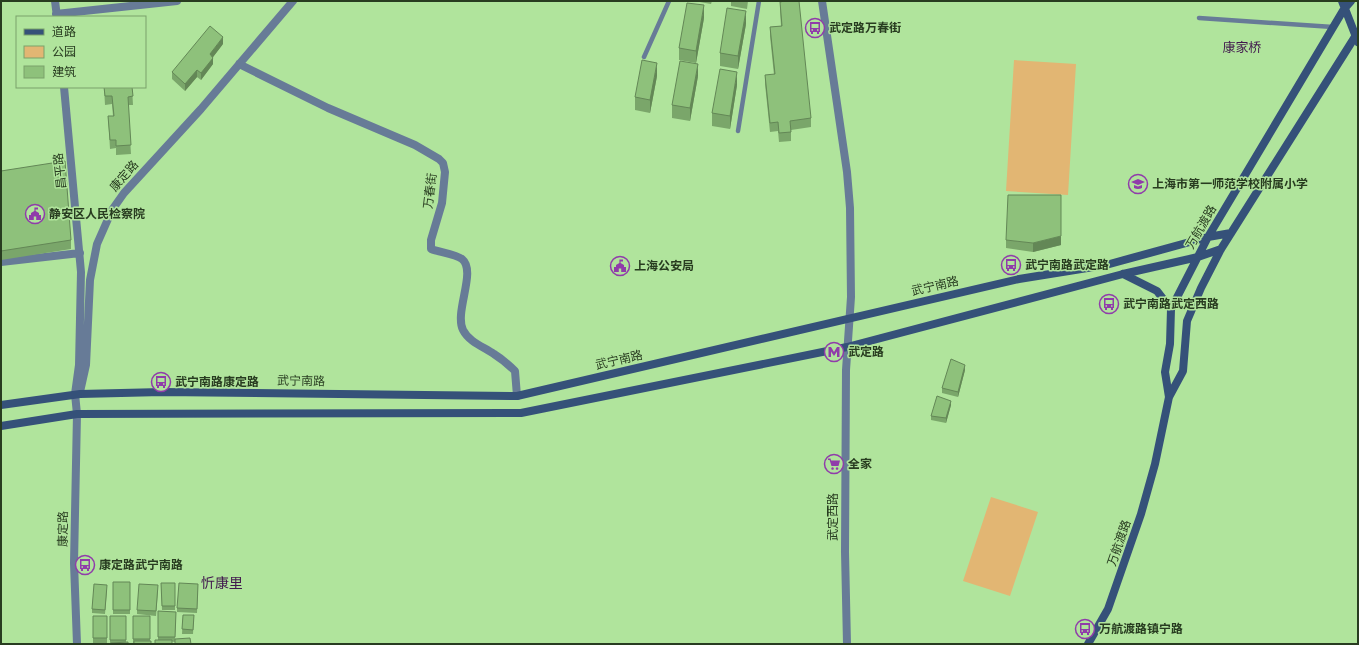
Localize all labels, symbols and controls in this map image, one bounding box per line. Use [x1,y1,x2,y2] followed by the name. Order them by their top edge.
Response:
[16,16,146,88] legend
[804,17,826,39] bus stop icon: 武定路万春街
[829,21,901,35] place label: 武定路万春街
[52,25,76,39] text: 道路
[1222,40,1262,55] district label: 康家桥
[52,45,76,59] text: 公园
[52,65,76,79] text: 建筑
[51,152,69,190] street label: 昌平路
[107,158,141,194] street label: 康定路
[421,172,439,210] street label: 万春街
[1127,173,1149,195] school or university icon: 上海市第一师范学校附属小学
[1152,177,1308,191] place label: 上海市第一师范学校附属小学
[24,203,46,225] public building icon: 静安区人民检察院
[1183,203,1219,251] street label: 万航渡路
[49,207,145,221] place label: 静安区人民检察院
[1000,254,1022,276] bus stop icon: 武宁南路武定路
[609,255,631,277] public building icon: 上海公安局
[1025,258,1109,272] place label: 武宁南路武定路
[634,259,694,273] place label: 上海公安局
[910,274,960,298] street label: 武宁南路
[1098,293,1120,315] bus stop icon: 武宁南路武定西路
[1123,297,1219,311] place label: 武宁南路武定西路
[823,341,845,363] metro station icon: 武定路
[848,345,884,359] place label: 武定路
[594,348,644,372] street label: 武宁南路
[150,371,172,393] bus stop icon: 武宁南路康定路
[277,374,325,388] street label: 武宁南路
[175,375,259,389] place label: 武宁南路康定路
[823,453,845,475] supermarket icon: 全家
[848,457,872,471] place label: 全家
[826,493,840,541] street label: 武定西路
[56,511,70,547] street label: 康定路
[1105,518,1133,568] street label: 万航渡路
[74,554,96,576] bus stop icon: 康定路武宁南路
[99,558,183,572] place label: 康定路武宁南路
[201,575,243,592] district label: 忻康里
[1074,618,1096,640] bus stop icon: 万航渡路镇宁路
[1099,622,1183,636] place label: 万航渡路镇宁路

